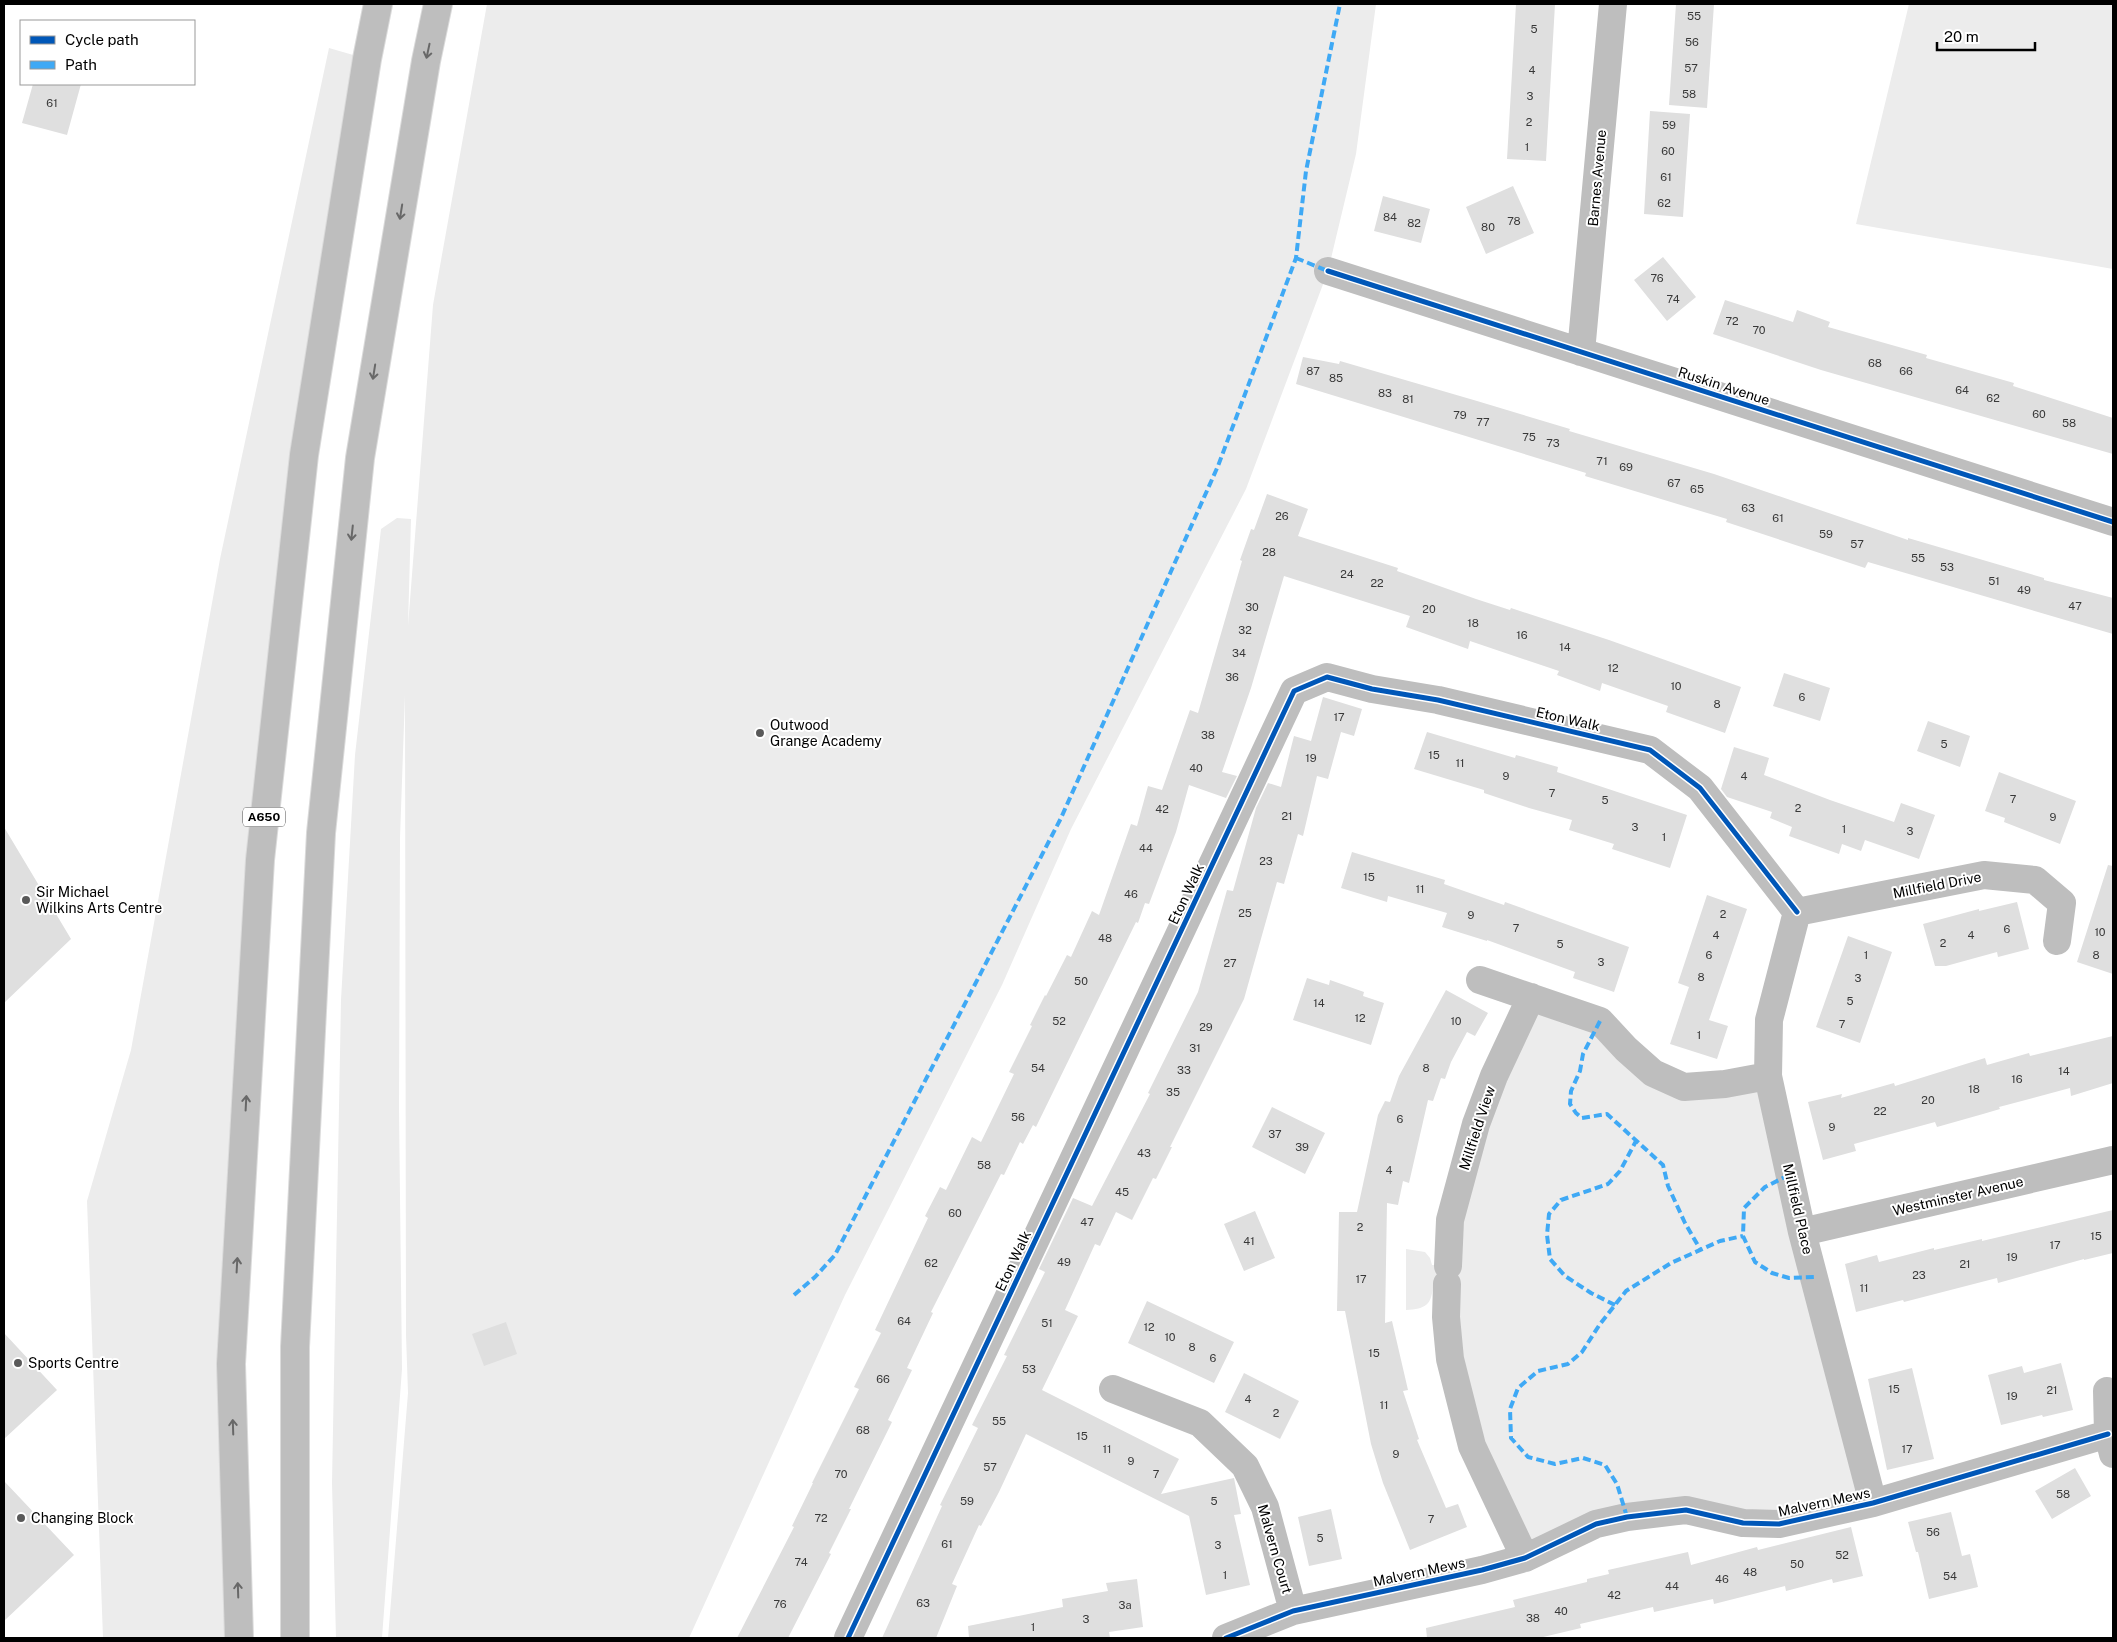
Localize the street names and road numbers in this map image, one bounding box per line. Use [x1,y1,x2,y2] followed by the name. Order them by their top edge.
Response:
[1585,129,1609,227] street label: Barnes Avenue
[1676,364,1772,408] street label: Ruskin Avenue
[1534,704,1602,734] street label: Eton Walk
[243,808,285,826] road number: A650
[1165,861,1207,927] street label: Eton Walk
[1891,869,1983,901] street label: Millfield Drive
[1456,1084,1498,1172] street label: Millfield View
[1780,1162,1816,1256] street label: Millfield Place
[1891,1173,2025,1219] street label: Westminster Avenue
[992,1228,1034,1294] street label: Eton Walk
[1776,1484,1872,1520] street label: Malvern Mews
[1255,1502,1295,1596] street label: Malvern Court
[1371,1554,1467,1590] street label: Malvern Mews

